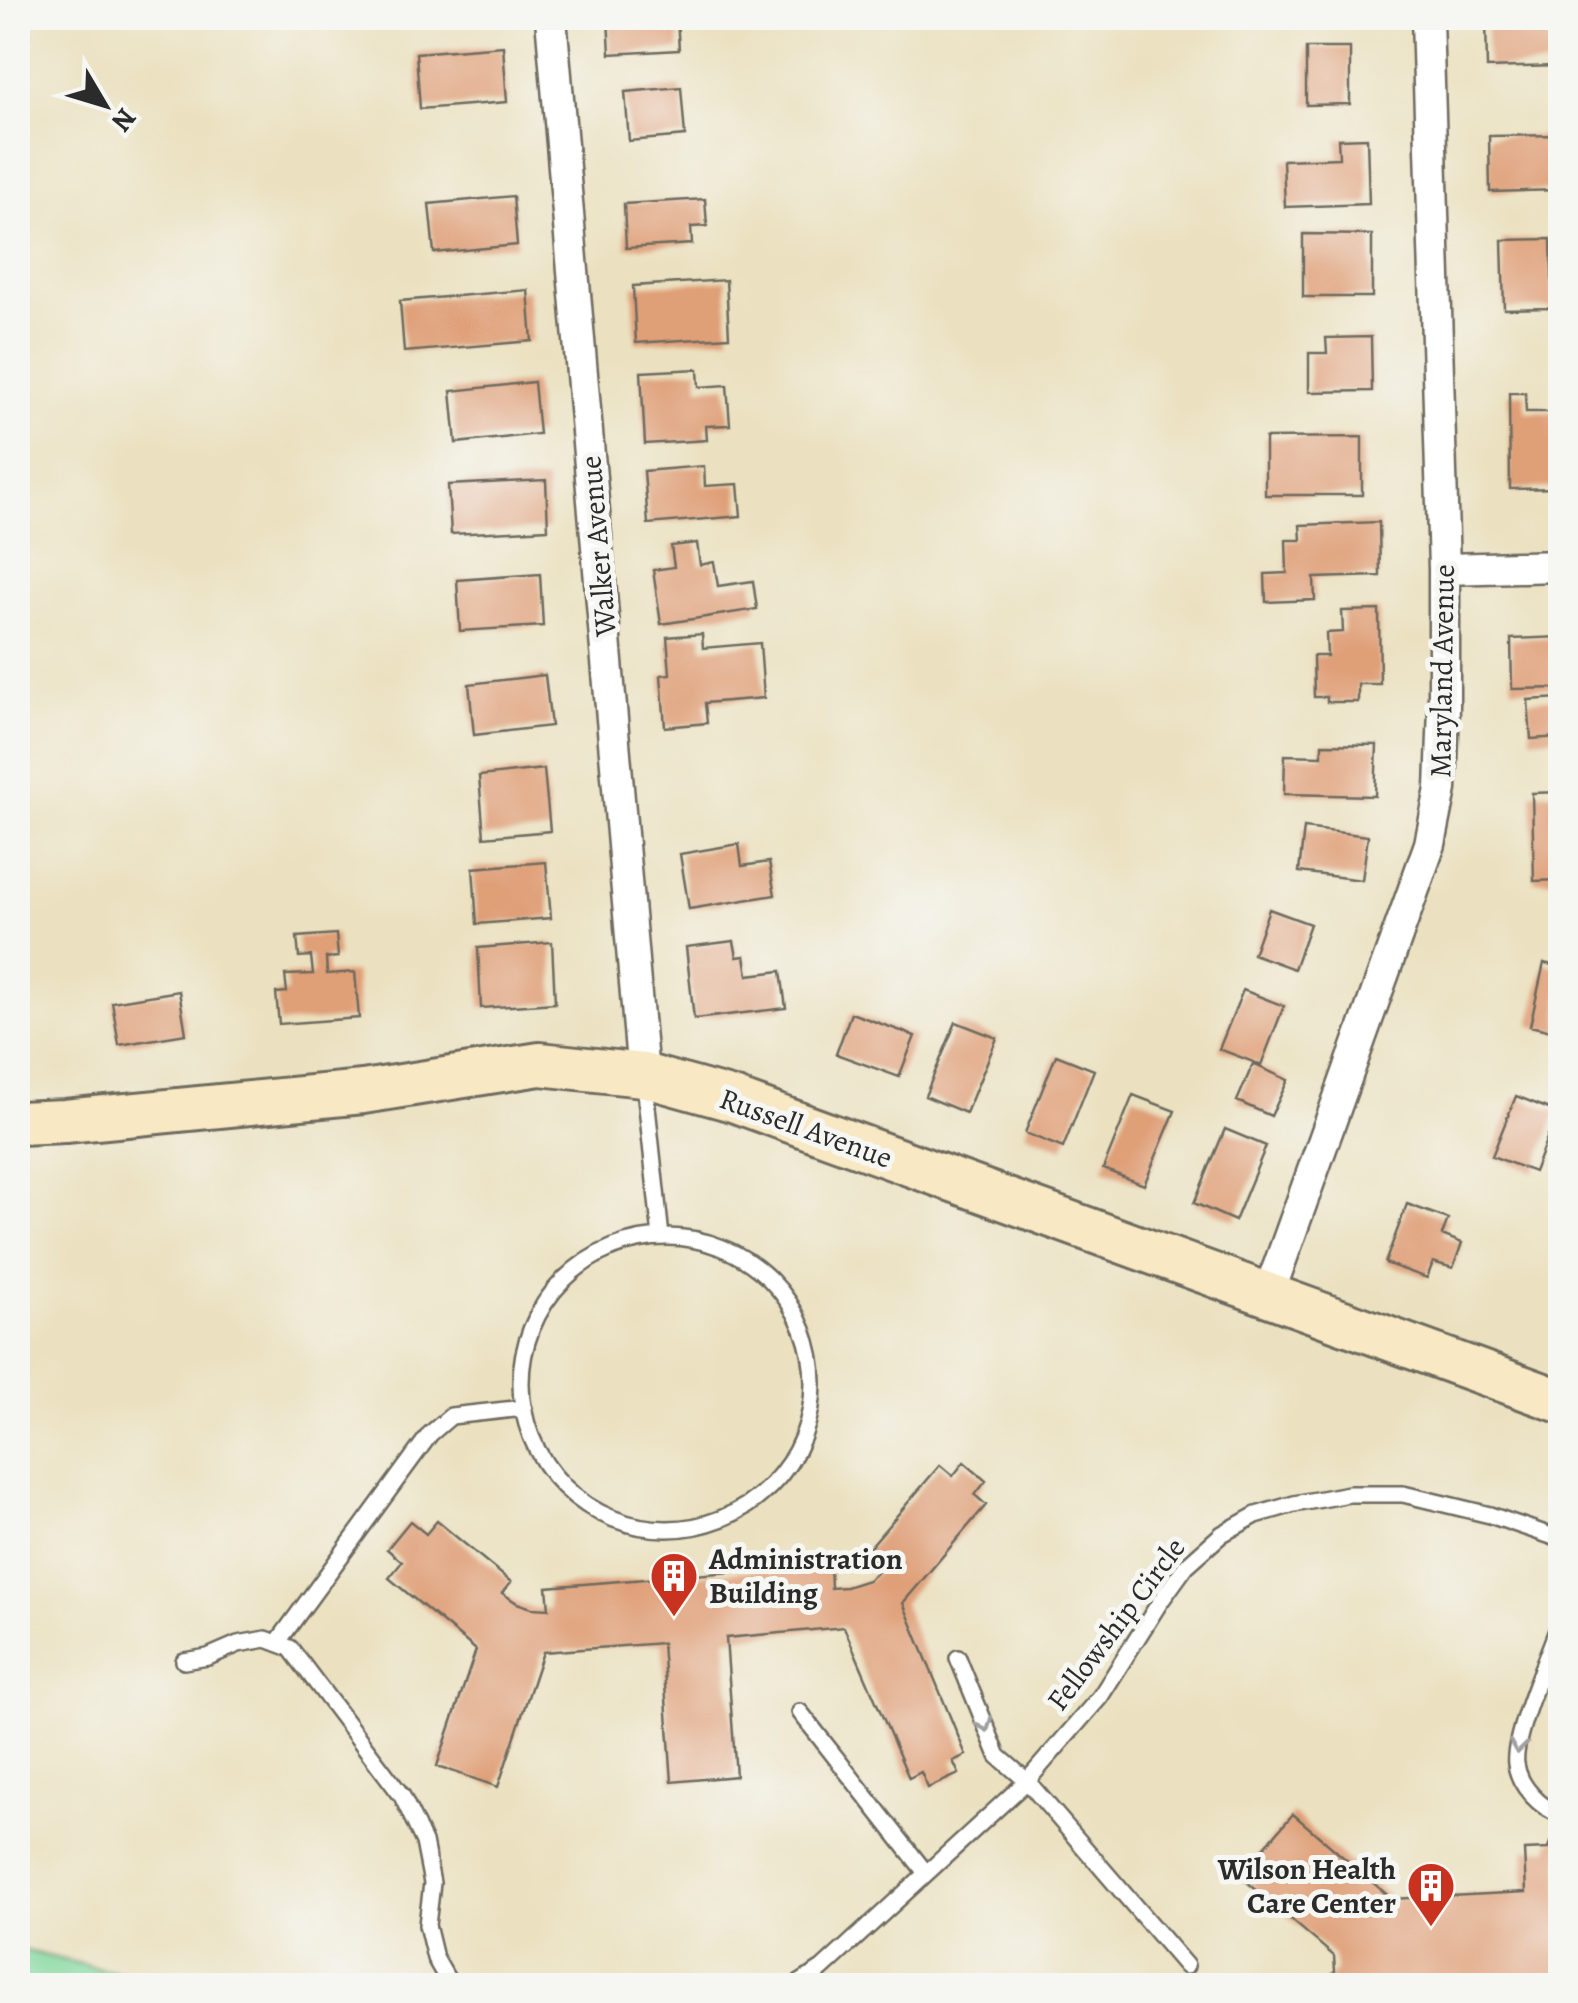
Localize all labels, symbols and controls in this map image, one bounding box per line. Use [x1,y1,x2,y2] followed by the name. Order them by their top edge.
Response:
[55,55,155,155] north arrow
[103,100,145,140] text: N
[570,454,626,639] street label: Walker Avenue
[1420,564,1464,778] street label: Maryland Avenue
[714,1078,898,1178] street label: Russell Avenue
[1038,1529,1194,1719] street label: Fellowship Circle
[708,1539,903,1613] place label: Administration Building
[648,1550,700,1618] building icon: Administration Building
[974,1715,994,1733] one-way arrow
[1509,1739,1530,1755] one-way arrow
[1217,1849,1396,1923] place label: Wilson Health Care Center
[1405,1860,1457,1928] building icon: Wilson Health Care Center

